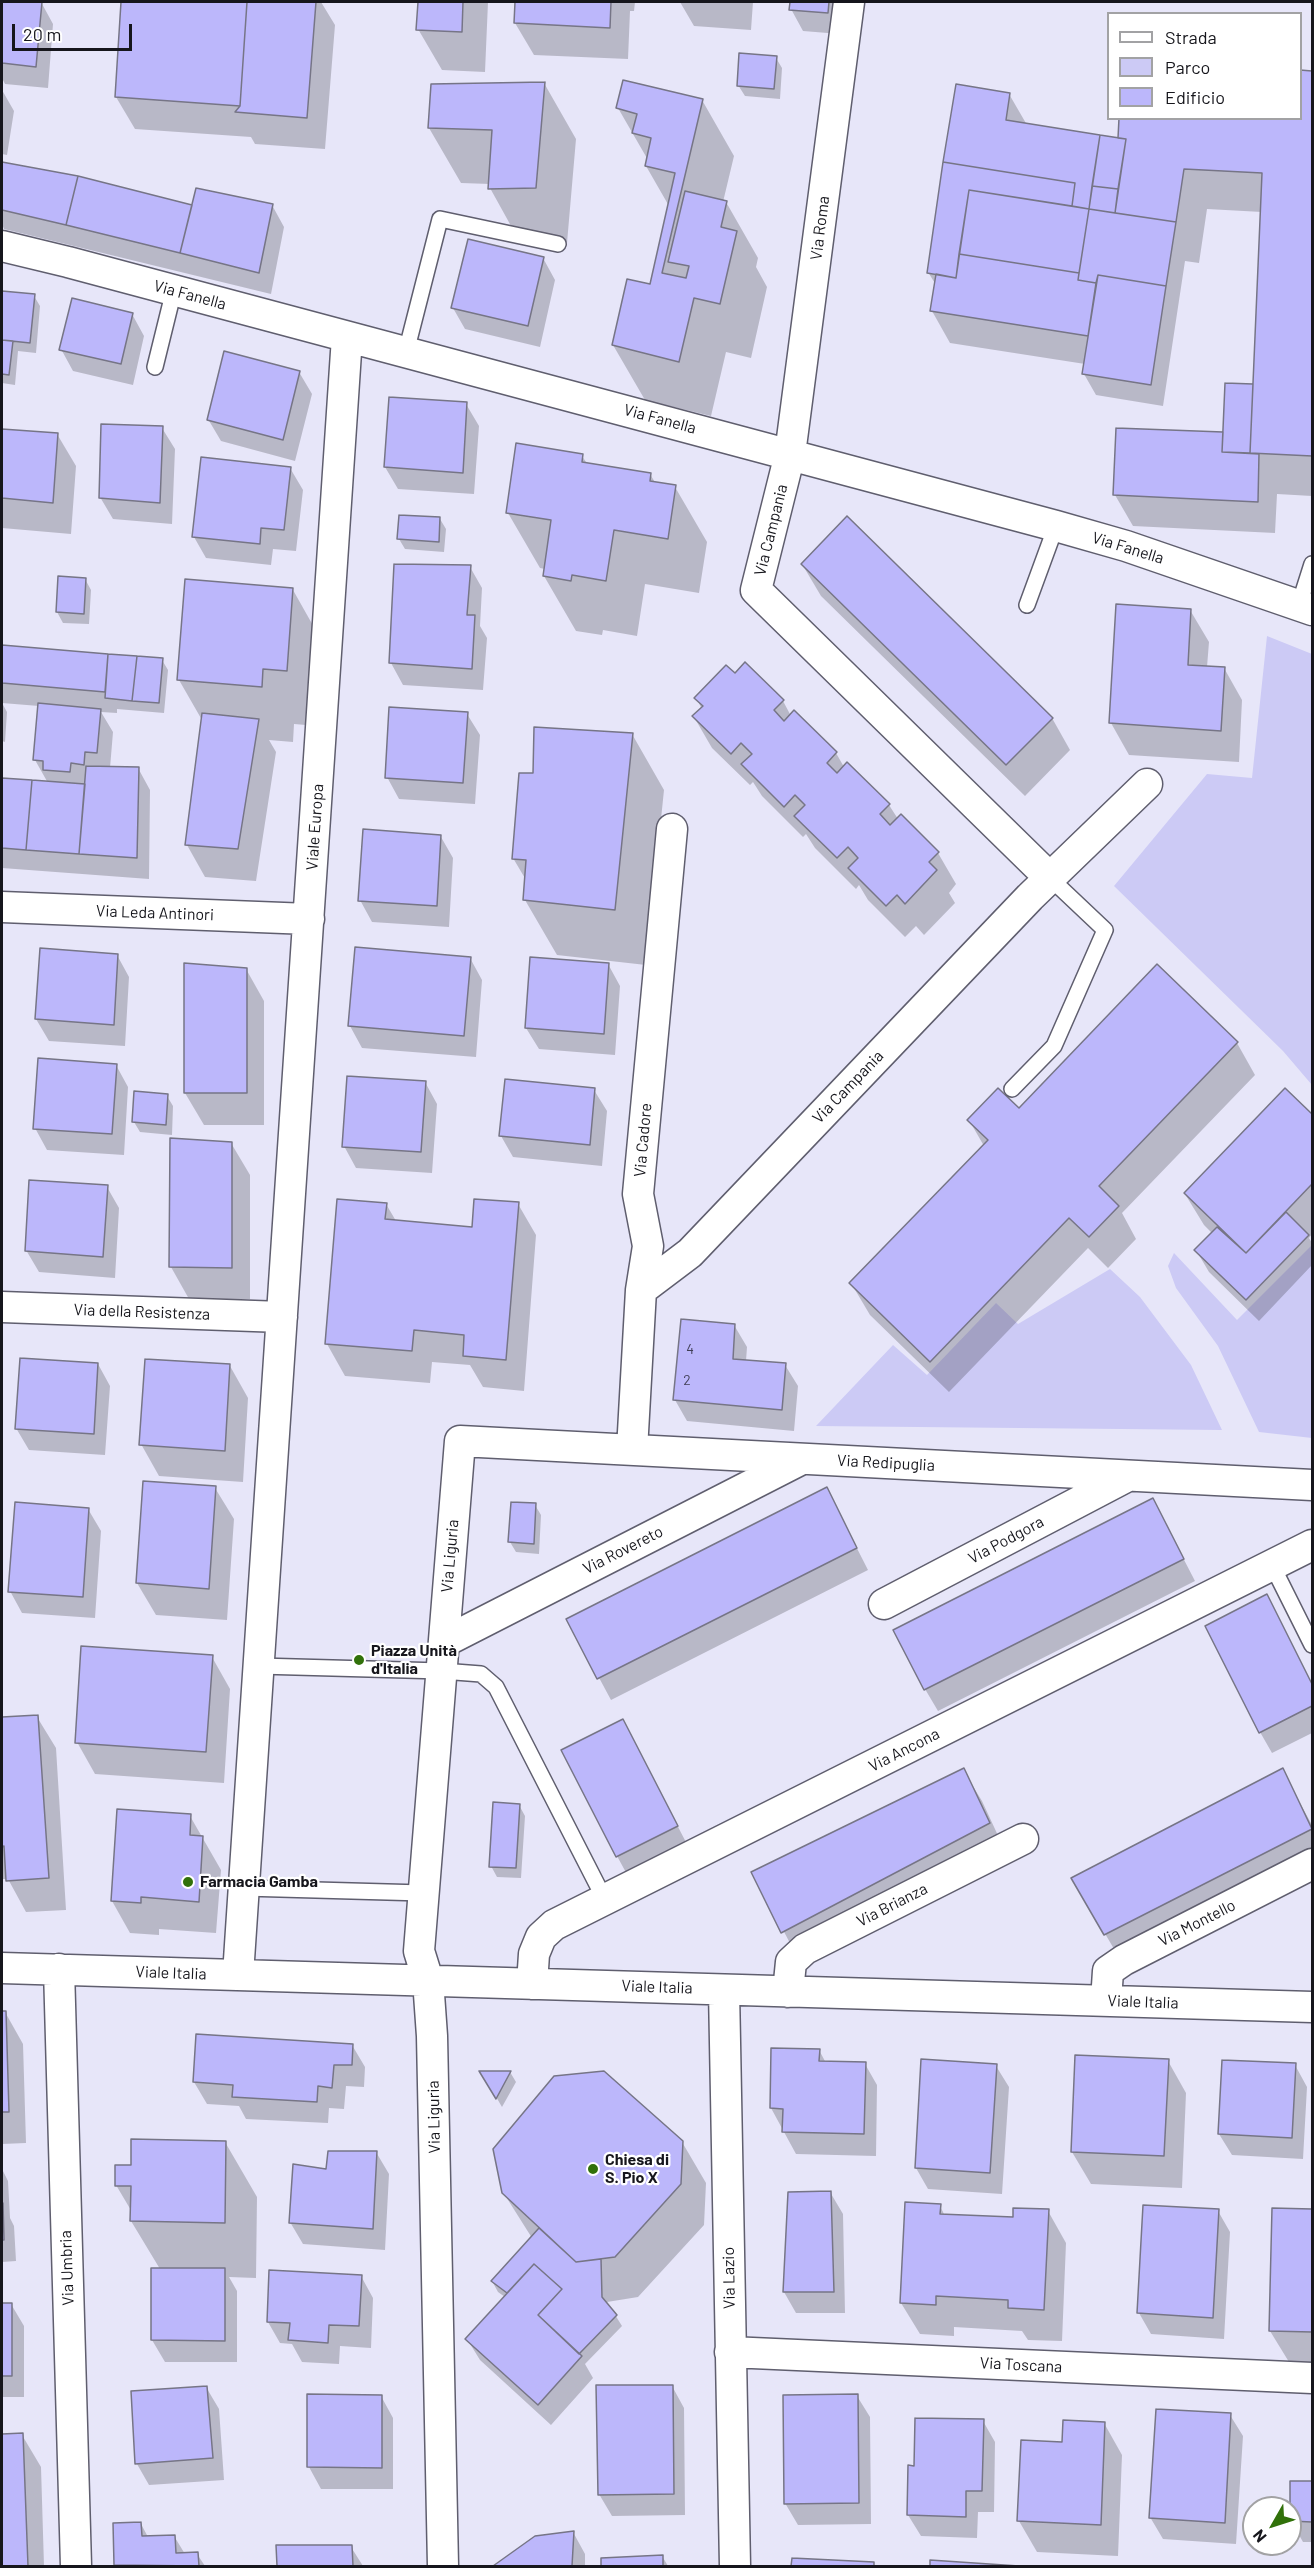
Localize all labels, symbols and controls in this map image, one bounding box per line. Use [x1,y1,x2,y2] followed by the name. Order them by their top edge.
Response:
[15,12,135,50] scale bar
[1107,12,1302,120] legend
[23,23,61,45] text: 20 m
[1165,26,1217,48] text: Strada
[1165,56,1210,78] text: Parco
[1165,86,1225,108] text: Edificio
[807,195,833,261] street label: Via Roma
[152,276,228,314] street label: Via Fanella
[622,400,698,438] street label: Via Fanella
[750,482,792,578] street label: Via Campania
[1090,528,1166,568] street label: Via Fanella
[302,783,328,871] street label: Viale Europa
[96,901,214,925] street label: Via Leda Antinori
[809,1047,887,1127] street label: Via Campania
[630,1102,656,1178] street label: Via Cadore
[73,1300,211,1324] street label: Via della Resistenza
[686,1341,694,1357] house number: 4
[683,1372,691,1388] house number: 2
[837,1451,935,1475] street label: Via Redipuglia
[965,1512,1047,1568] street label: Via Podgora
[437,1519,463,1593] street label: Via Liguria
[580,1522,666,1578] street label: Via Rovereto
[371,1641,457,1679] place label: Piazza Unità d'Italia
[352,1653,366,1667] marker: Piazza Unità d'Italia
[865,1724,943,1776] street label: Via Ancona
[200,1872,318,1892] place label: Farmacia Gamba
[181,1875,195,1889] marker: Farmacia Gamba
[853,1879,931,1931] street label: Via Brianza
[1155,1895,1239,1951] street label: Via Montello
[135,1962,207,1984] street label: Viale Italia
[621,1976,693,1998] street label: Viale Italia
[1107,1991,1179,2013] street label: Viale Italia
[424,2080,444,2154] street label: Via Liguria
[605,2150,669,2188] place label: Chiesa di S. Pio X
[586,2162,600,2176] marker: Chiesa di S. Pio X
[56,2230,78,2306] street label: Via Umbria
[719,2247,739,2309] street label: Via Lazio
[979,2353,1063,2377] street label: Via Toscana
[1242,2496,1302,2556] north arrow
[1248,2526,1270,2547] text: N

